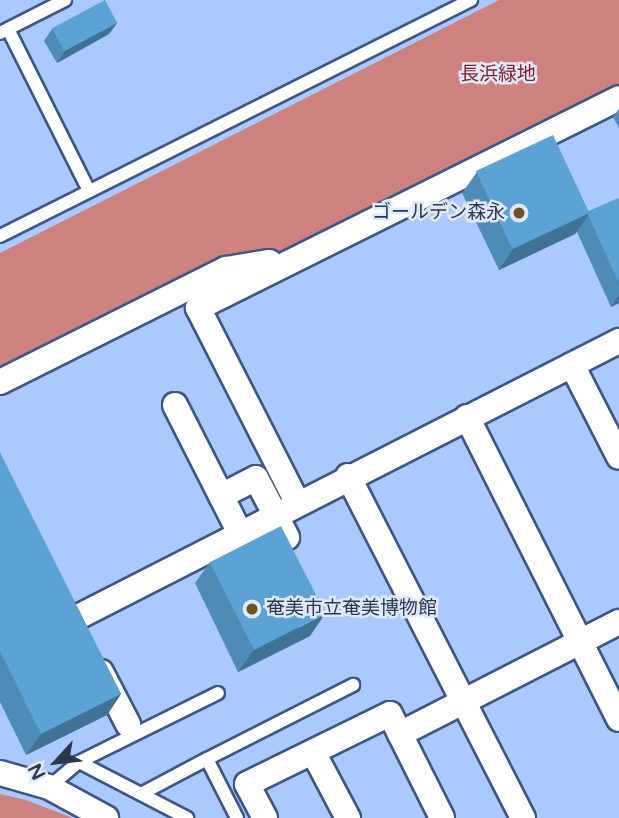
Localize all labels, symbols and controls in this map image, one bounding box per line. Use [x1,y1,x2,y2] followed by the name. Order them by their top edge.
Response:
[460,64,536,86] park label: 長浜緑地
[372,202,505,224] place label: ゴールデン森永
[511,205,527,221] marker: ゴールデン森永
[266,598,437,620] place label: 奄美市立奄美博物館
[244,601,260,617] marker: 奄美市立奄美博物館
[21,727,91,797] north arrow
[24,760,51,783] text: N

